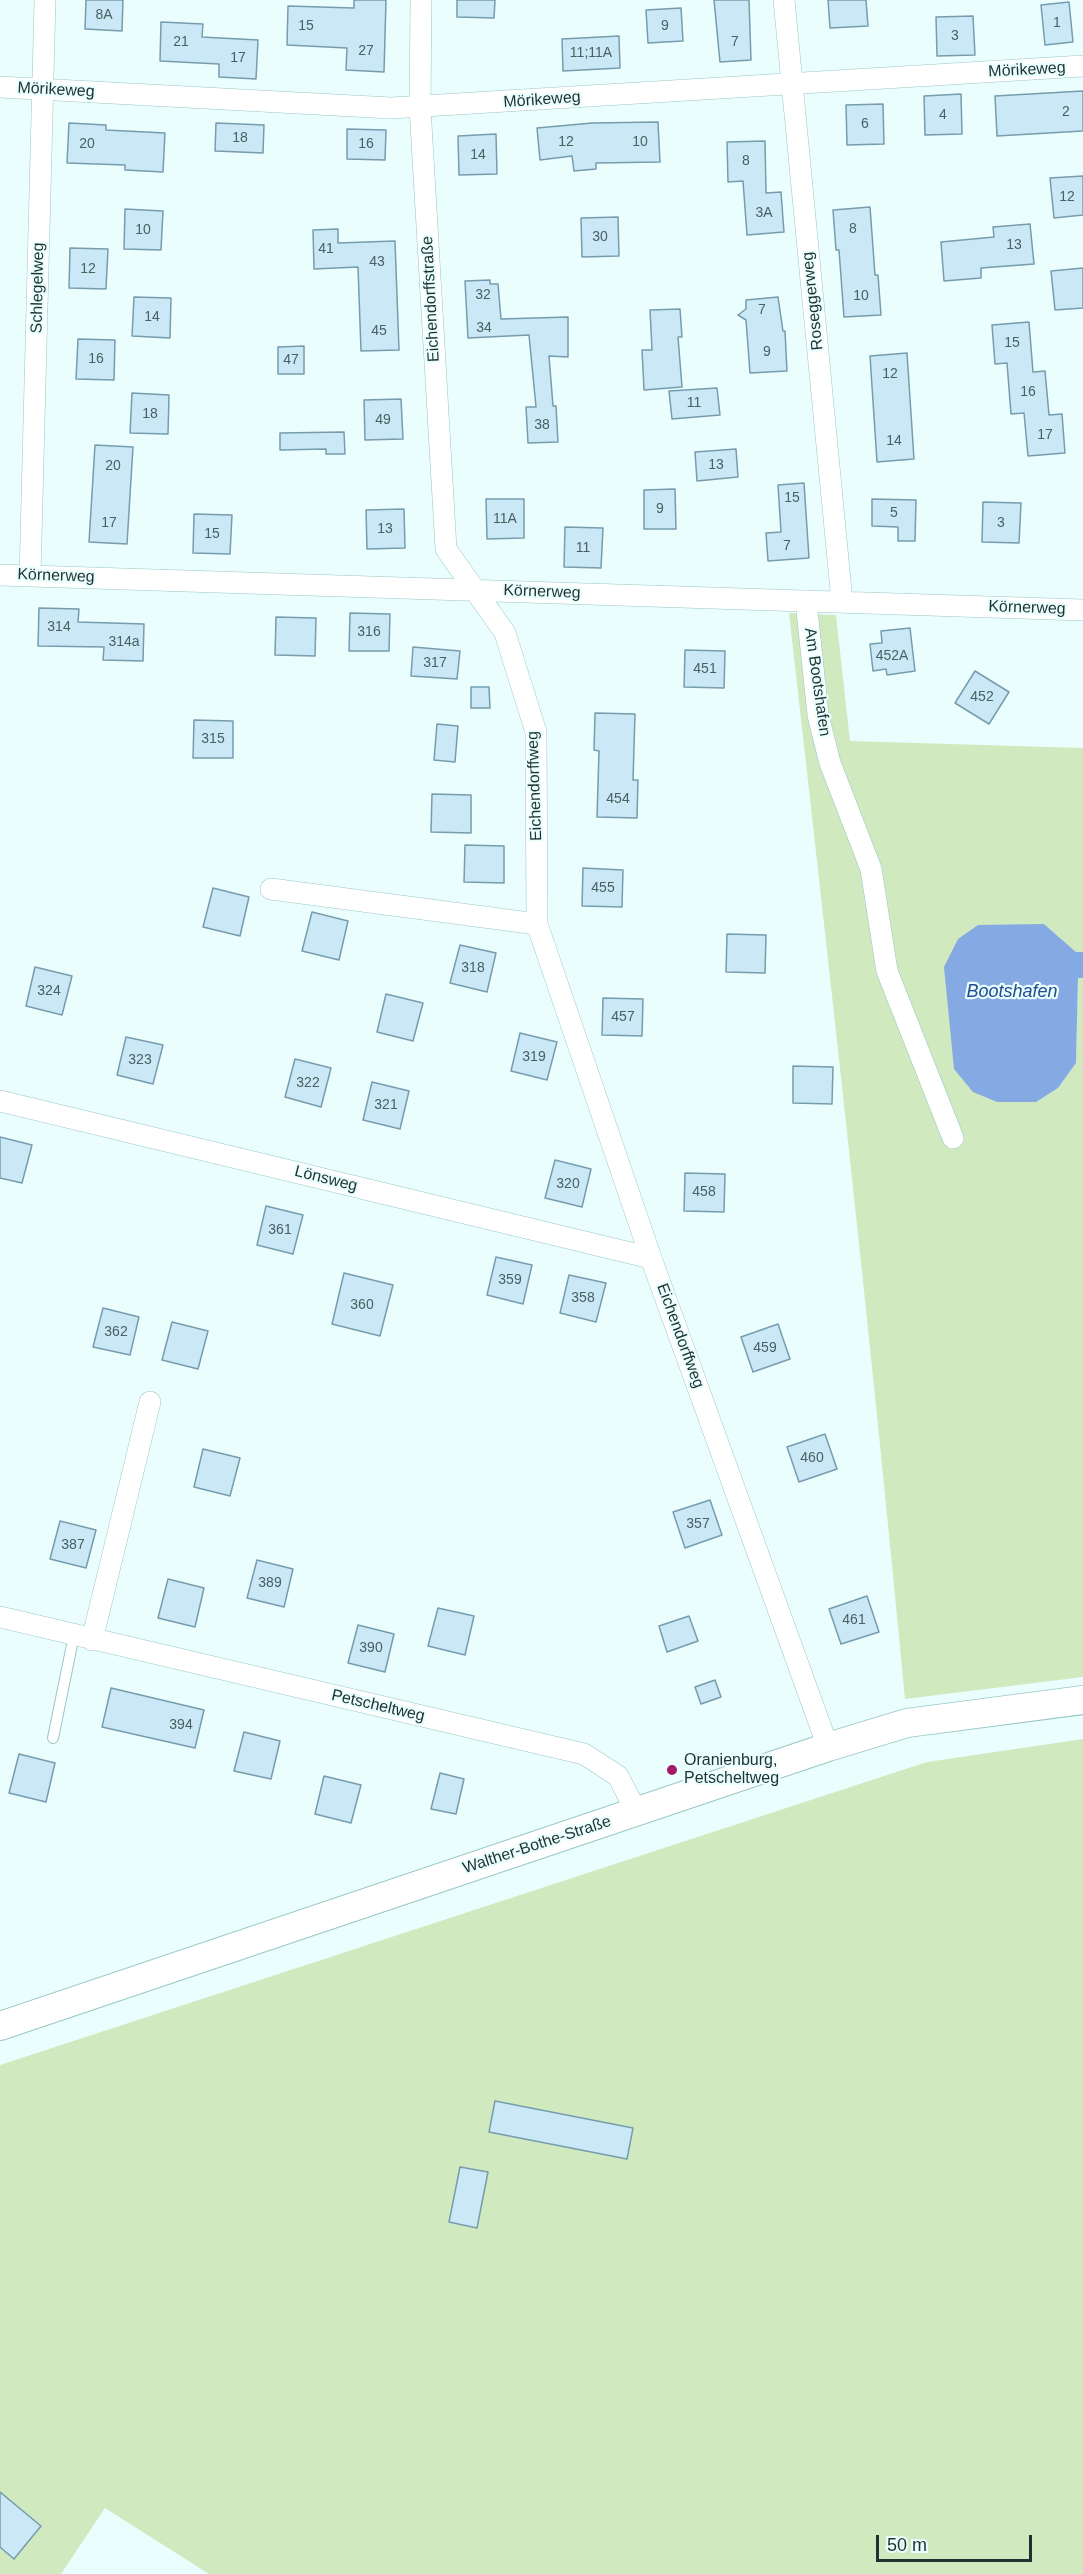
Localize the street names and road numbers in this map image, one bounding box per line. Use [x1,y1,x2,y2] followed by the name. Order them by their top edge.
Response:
[988,58,1066,82] street label: Mörikeweg
[17,78,95,102] street label: Mörikeweg
[503,88,581,112] street label: Mörikeweg
[418,236,444,362] street label: Eichendorffstraße
[28,242,48,334] street label: Schlegelweg
[798,251,828,351] street label: Roseggerweg
[17,565,95,587] street label: Körnerweg
[503,581,581,603] street label: Körnerweg
[988,597,1066,619] street label: Körnerweg
[800,626,834,738] street label: Am Bootshafen
[523,731,547,841] street label: Eichendorffweg
[293,1162,359,1196] street label: Lönsweg
[652,1281,708,1391] street label: Eichendorffweg
[329,1686,427,1726] street label: Petscheltweg
[460,1812,614,1878] street label: Walther-Bothe-Straße

